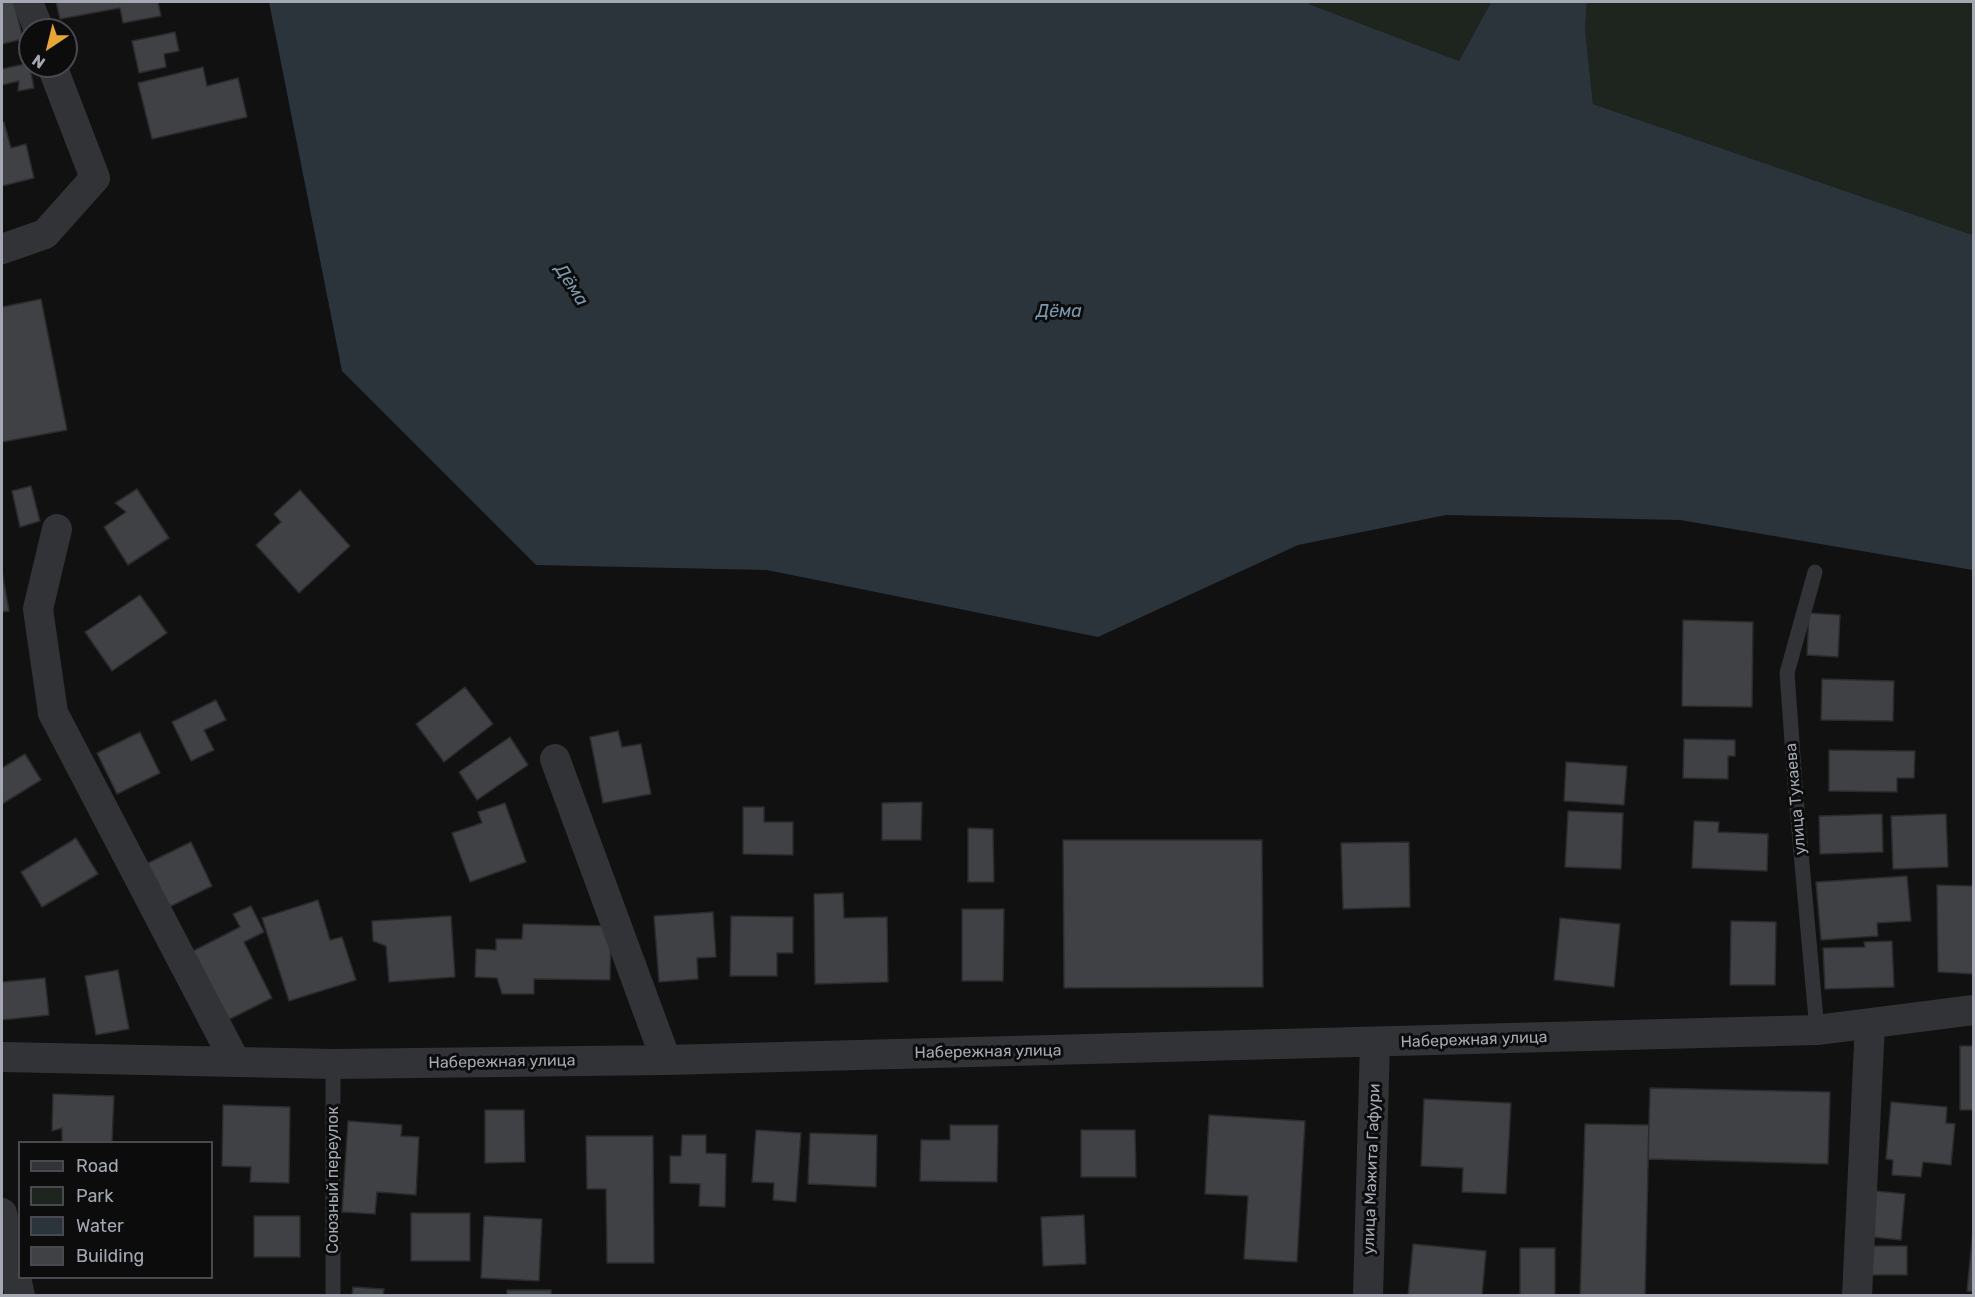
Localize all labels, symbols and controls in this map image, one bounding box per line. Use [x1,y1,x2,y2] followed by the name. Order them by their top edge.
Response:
[18,18,78,78] north arrow
[28,50,49,73] text: N
[549,260,593,310] water label: Дёма
[1036,301,1082,323] water label: Дёма
[1782,742,1810,856] street label: улица Тукаева
[1400,1028,1548,1052] street label: Набережная улица
[914,1041,1062,1063] street label: Набережная улица
[428,1051,576,1073] street label: Набережная улица
[1359,1083,1385,1255] street label: улица Мажита Гафури
[323,1106,343,1254] street label: Союзный переулок
[18,1141,213,1279] legend
[76,1155,119,1177] text: Road
[76,1185,113,1207] text: Park
[76,1215,124,1237] text: Water
[76,1245,144,1267] text: Building

